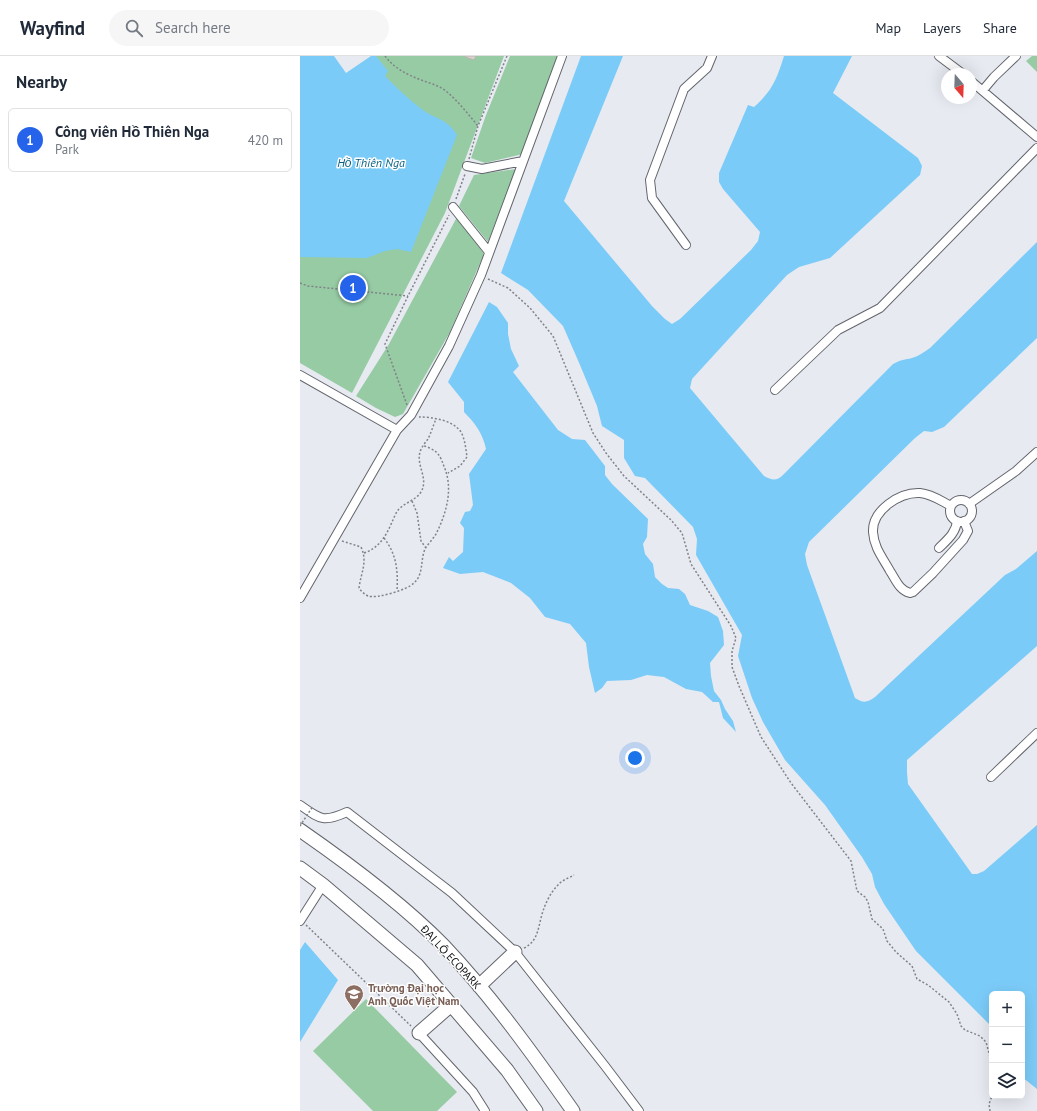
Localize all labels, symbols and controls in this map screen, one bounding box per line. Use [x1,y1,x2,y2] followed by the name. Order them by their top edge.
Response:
[109,10,389,46] search box
[20,16,85,40] text: Wayfind
[123,17,145,39] icon: search
[155,18,231,37] text: Search here
[875,19,901,37] text: Map
[923,19,961,37] text: Layers
[983,19,1017,37] text: Share
[941,68,977,104] north arrow
[16,71,67,93] text: Nearby
[55,122,209,141] text: Công viên Hồ Thiên Nga
[26,132,34,149] text: 1
[248,132,283,149] text: 420 m
[55,141,79,158] text: Park
[337,155,405,170] water label: Hồ Thiên Nga
[340,273,366,303] pin: 1
[625,748,645,768] your location
[417,921,484,992] street label: ĐẠI LỘ ECOPARK
[368,981,459,1008] place label: Trường Đại học Anh Quốc Việt Nam
[343,983,365,1011] school or university icon: Trường Đại học Anh Quốc Việt Nam
[989,991,1025,1099] map controls
[989,991,1025,1027] button: +
[989,1027,1025,1063] button: −
[989,1063,1025,1099] button: layers

